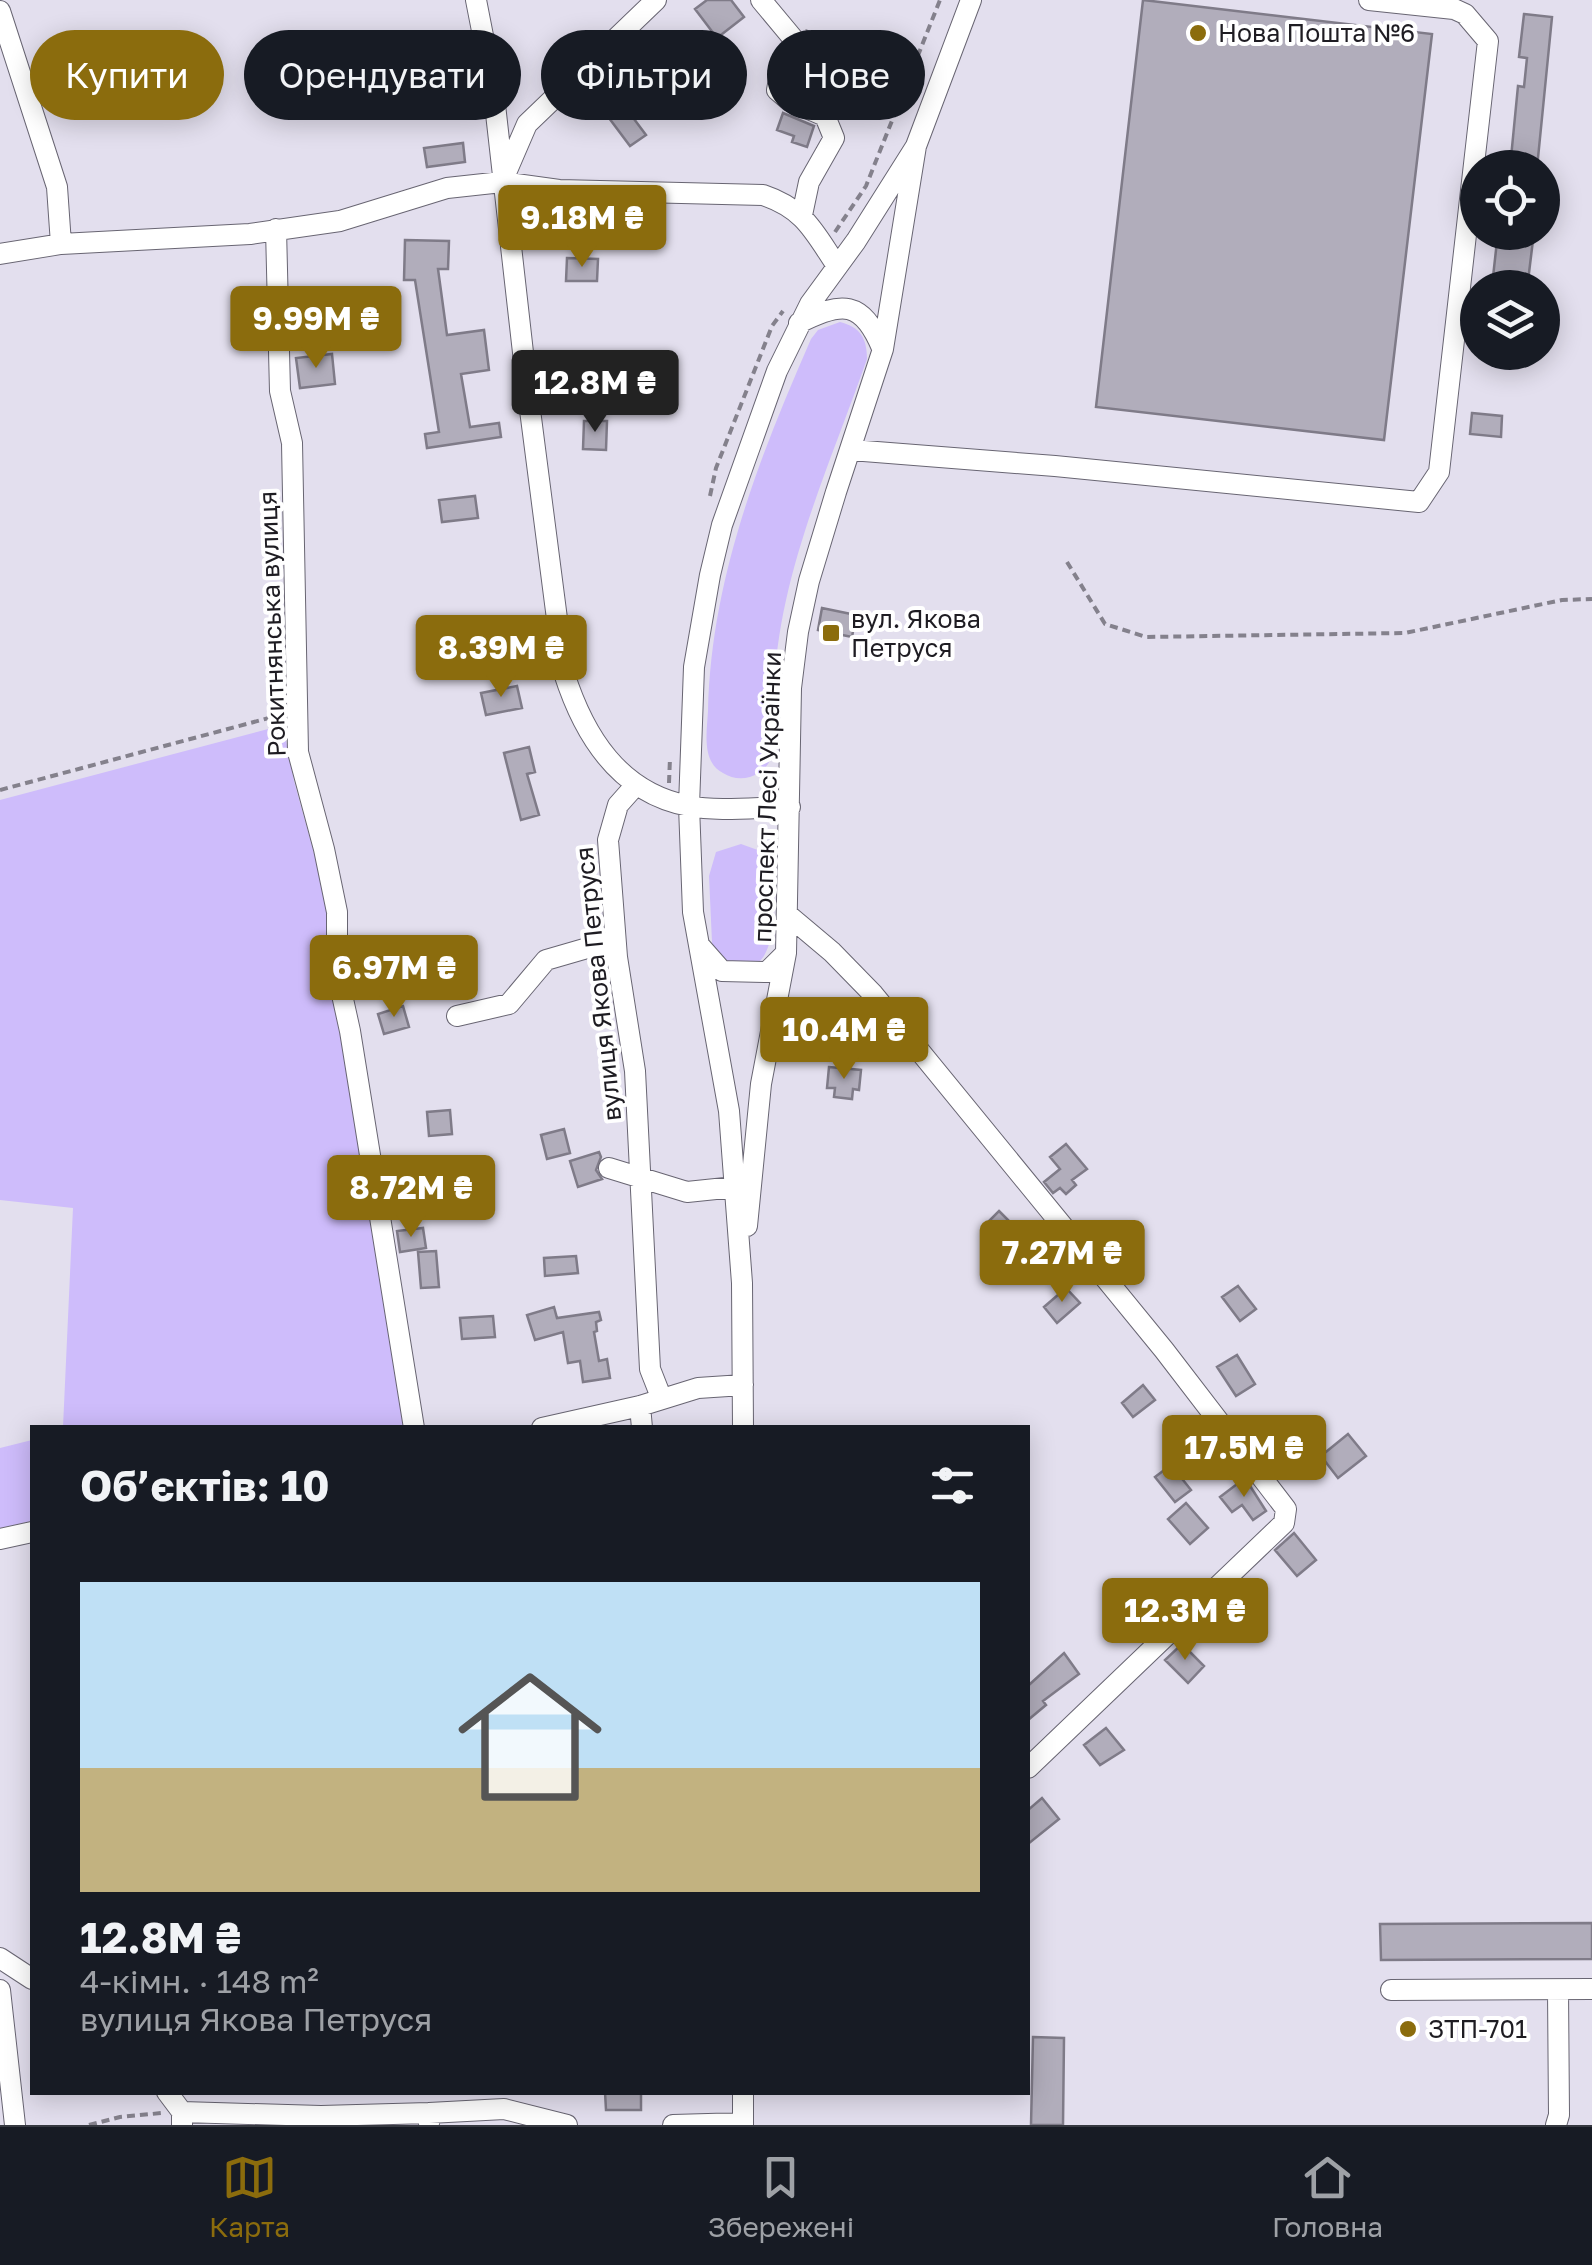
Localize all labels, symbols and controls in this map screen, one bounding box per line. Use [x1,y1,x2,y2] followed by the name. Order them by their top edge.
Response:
[1218,17,1415,48] place label: Нова Пошта №6
[1187,22,1209,44] marker: Нова Пошта №6
[30,30,224,120] chip: Купити
[244,30,521,120] chip: Орендувати
[541,30,747,120] chip: Фільтри
[767,30,925,120] chip: Нове
[1460,150,1560,370] map controls
[1460,150,1560,250] button: locate
[490,185,674,270] pin: 9.18M ₴
[520,198,644,236] text: 9.18M ₴
[1460,270,1560,370] button: layers
[224,286,408,371] pin: 9.99M ₴
[252,299,380,337] text: 9.99M ₴
[503,350,687,435] pin: 12.8M ₴
[534,363,656,401] text: 12.8M ₴
[251,491,292,757] street label: Рокитнянська вулиця
[851,603,981,663] place label: вул. Якова Петруся
[409,615,593,700] pin: 8.39M ₴
[820,622,842,644] marker: вул. Якова Петруся
[438,628,564,666] text: 8.39M ₴
[746,651,787,943] street label: проспект Лесі Українки
[568,846,627,1123] street label: вулиця Якова Петруся
[302,935,486,1020] pin: 6.97M ₴
[332,948,456,986] text: 6.97M ₴
[752,997,936,1082] pin: 10.4M ₴
[782,1010,906,1048] text: 10.4M ₴
[319,1155,503,1240] pin: 8.72M ₴
[349,1168,473,1206] text: 8.72M ₴
[970,1220,1154,1305] pin: 7.27M ₴
[1002,1233,1122,1271] text: 7.27M ₴
[1152,1415,1336,1500] pin: 17.5M ₴
[1184,1428,1304,1466] text: 17.5M ₴
[925,1458,980,1513] icon: filters
[80,1460,329,1510] text: Об’єктів: 10
[1093,1578,1277,1663] pin: 12.3M ₴
[1124,1591,1246,1629] text: 12.3M ₴
[440,1647,620,1827] icon: home
[80,1912,241,1962] text: 12.8M ₴
[80,1962,319,2000] text: 4-кімн. · 148 m²
[80,2000,432,2038] text: вулиця Якова Петруся
[1428,2013,1527,2044] place label: ЗТП-701
[1397,2018,1419,2040] marker: ЗТП-701
[209,2150,290,2243] tab: Карта
[708,2150,854,2243] tab: Збережені
[1272,2150,1383,2243] tab: Головна

